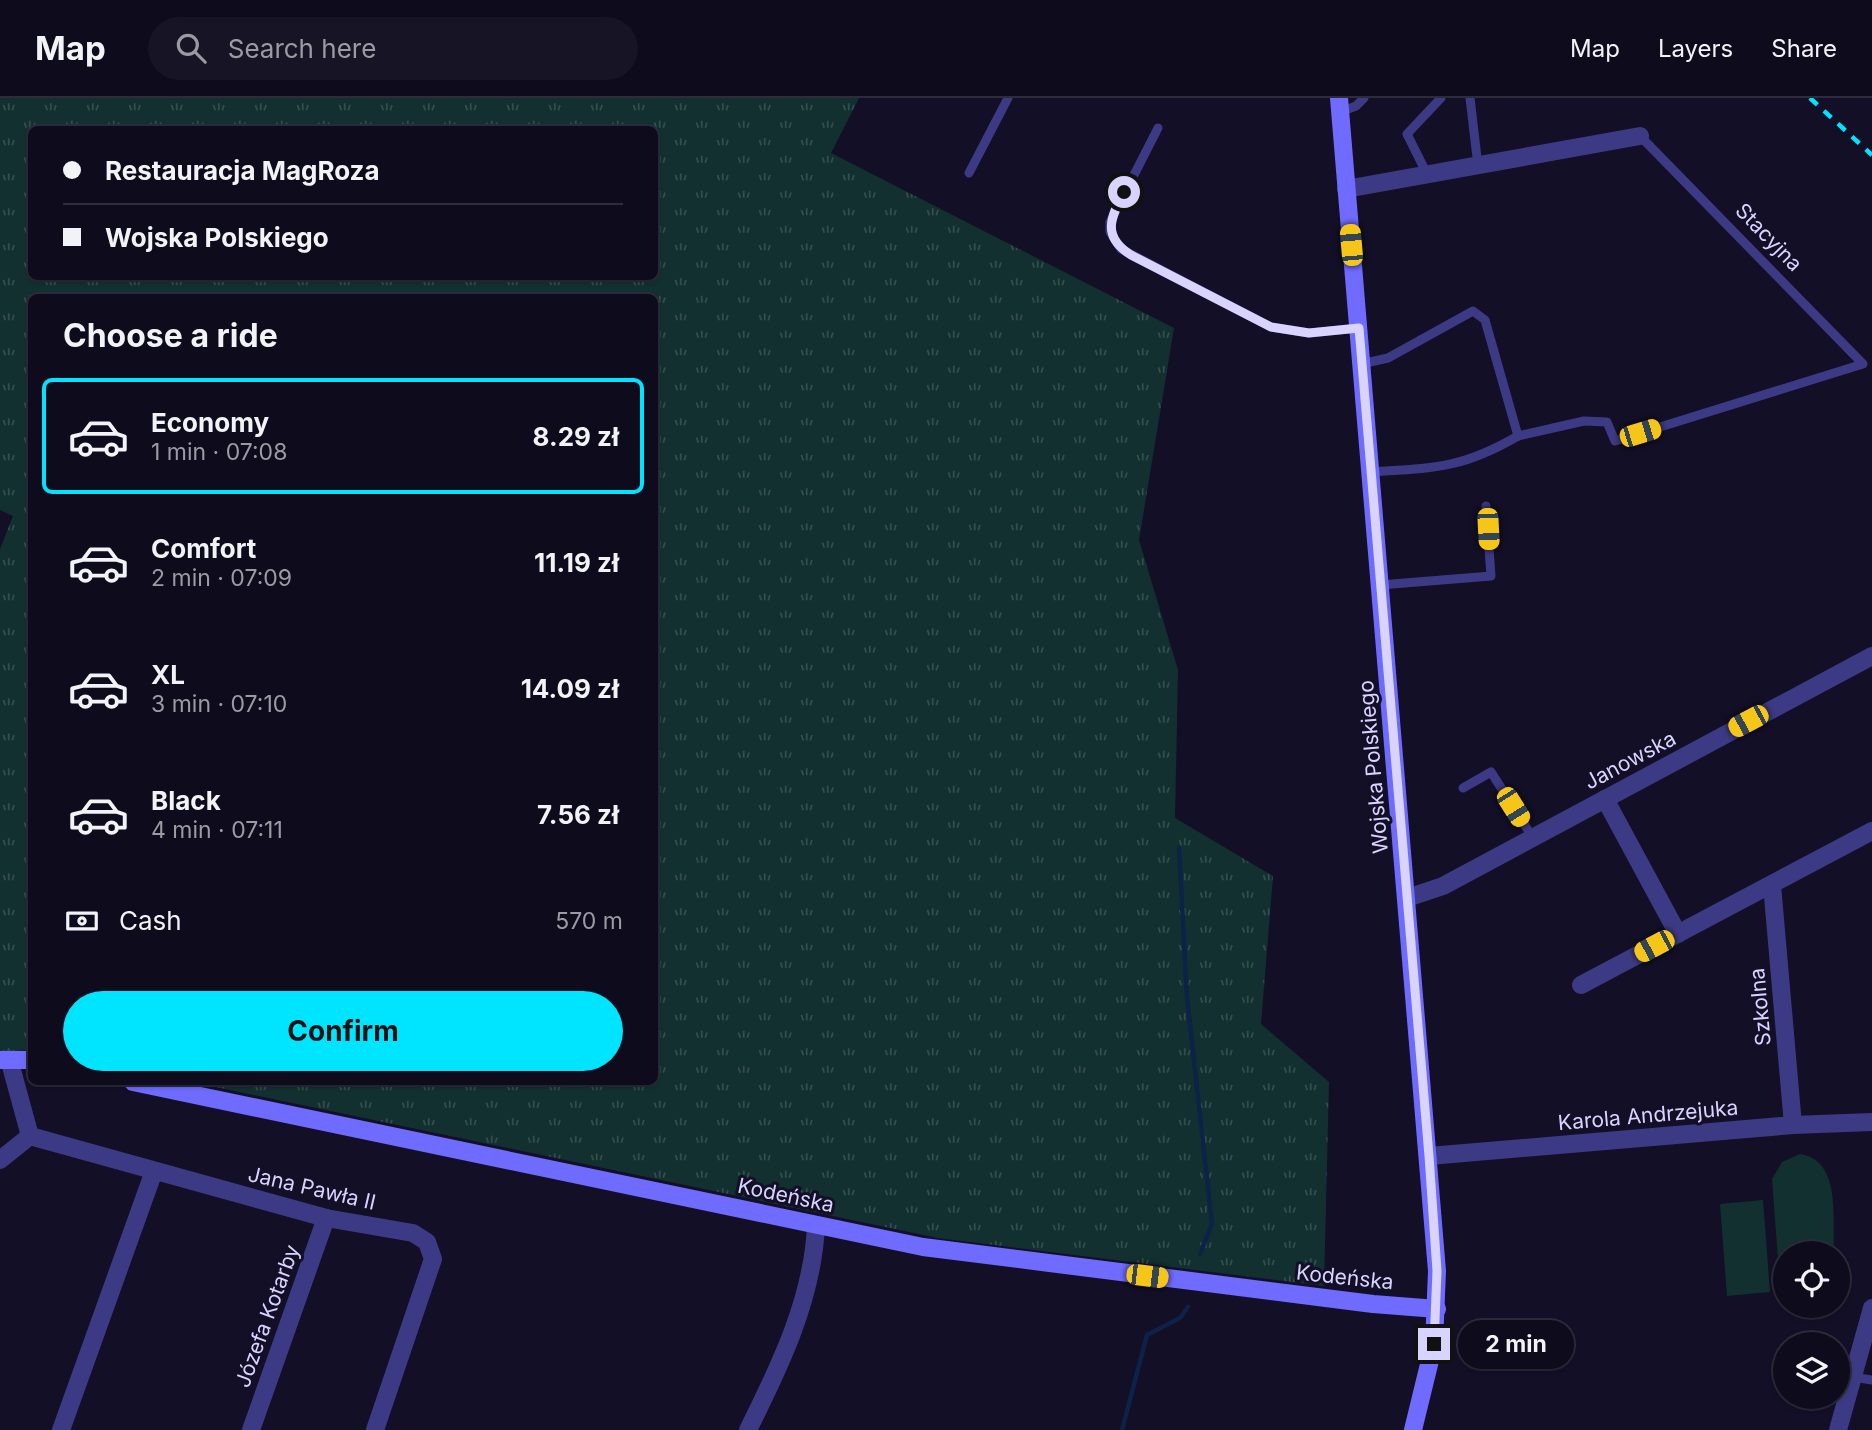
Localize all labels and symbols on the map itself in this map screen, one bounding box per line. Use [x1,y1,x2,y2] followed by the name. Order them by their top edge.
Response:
[1108,176,1140,208] route start
[1731,198,1807,276] street label: Stacyjna
[1339,223,1364,267] car
[1617,417,1664,449] car
[1477,507,1500,551] car
[1353,679,1393,855] street label: Wojska Polskiego
[1725,702,1772,740] car
[1580,725,1680,795] street label: Janowska
[1493,784,1534,830] car
[1631,927,1678,965] car
[1744,967,1776,1047] street label: Szkolna
[1557,1095,1739,1135] street label: Karola Andrzejuka
[246,1161,378,1215] street label: Jana Pawła II
[736,1173,836,1217] street label: Kodeńska
[230,1241,304,1391] street label: Józefa Kotarby
[1295,1259,1395,1295] street label: Kodeńska
[1125,1263,1170,1289] car
[1458,1320,1574,1368] callout: 2 min
[1418,1328,1450,1360] route end

